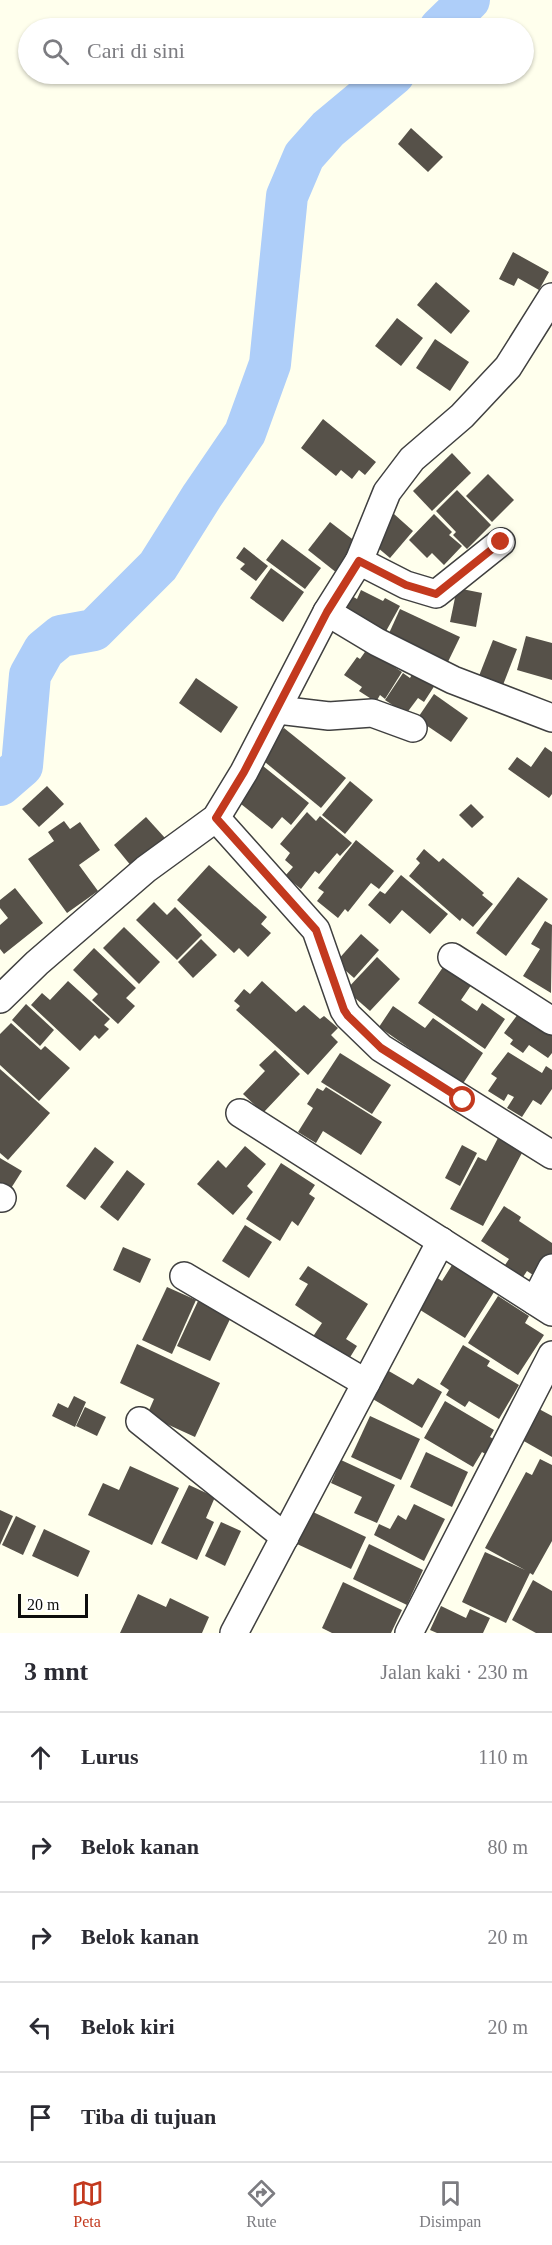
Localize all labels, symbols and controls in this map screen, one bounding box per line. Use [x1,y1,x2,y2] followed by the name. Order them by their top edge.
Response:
[18,18,534,84] search box
[39,35,72,68] icon: search
[87,38,185,63] text: Cari di sini
[487,528,513,554] route end
[449,1086,475,1112] route start
[18,1591,88,1618] scale bar
[27,1596,59,1613] text: 20 m
[24,1657,88,1686] text: 3 mnt
[380,1661,528,1683] text: Jalan kaki · 230 m
[24,1741,57,1774] icon: ahead
[81,1744,138,1769] text: Lurus
[478,1746,528,1768] text: 110 m
[24,1831,57,1864] icon: right
[81,1834,199,1859] text: Belok kanan
[487,1836,528,1858] text: 80 m
[24,1921,57,1954] icon: right
[81,1924,199,1949] text: Belok kanan
[487,1926,528,1948] text: 20 m
[24,2011,57,2044] icon: left
[81,2014,175,2039] text: Belok kiri
[487,2016,528,2038] text: 20 m
[24,2101,57,2134] icon: arrive
[81,2104,216,2129] text: Tiba di tujuan
[71,2177,104,2231] tab: Peta
[245,2177,278,2231] tab: Rute
[419,2177,481,2231] tab: Disimpan

